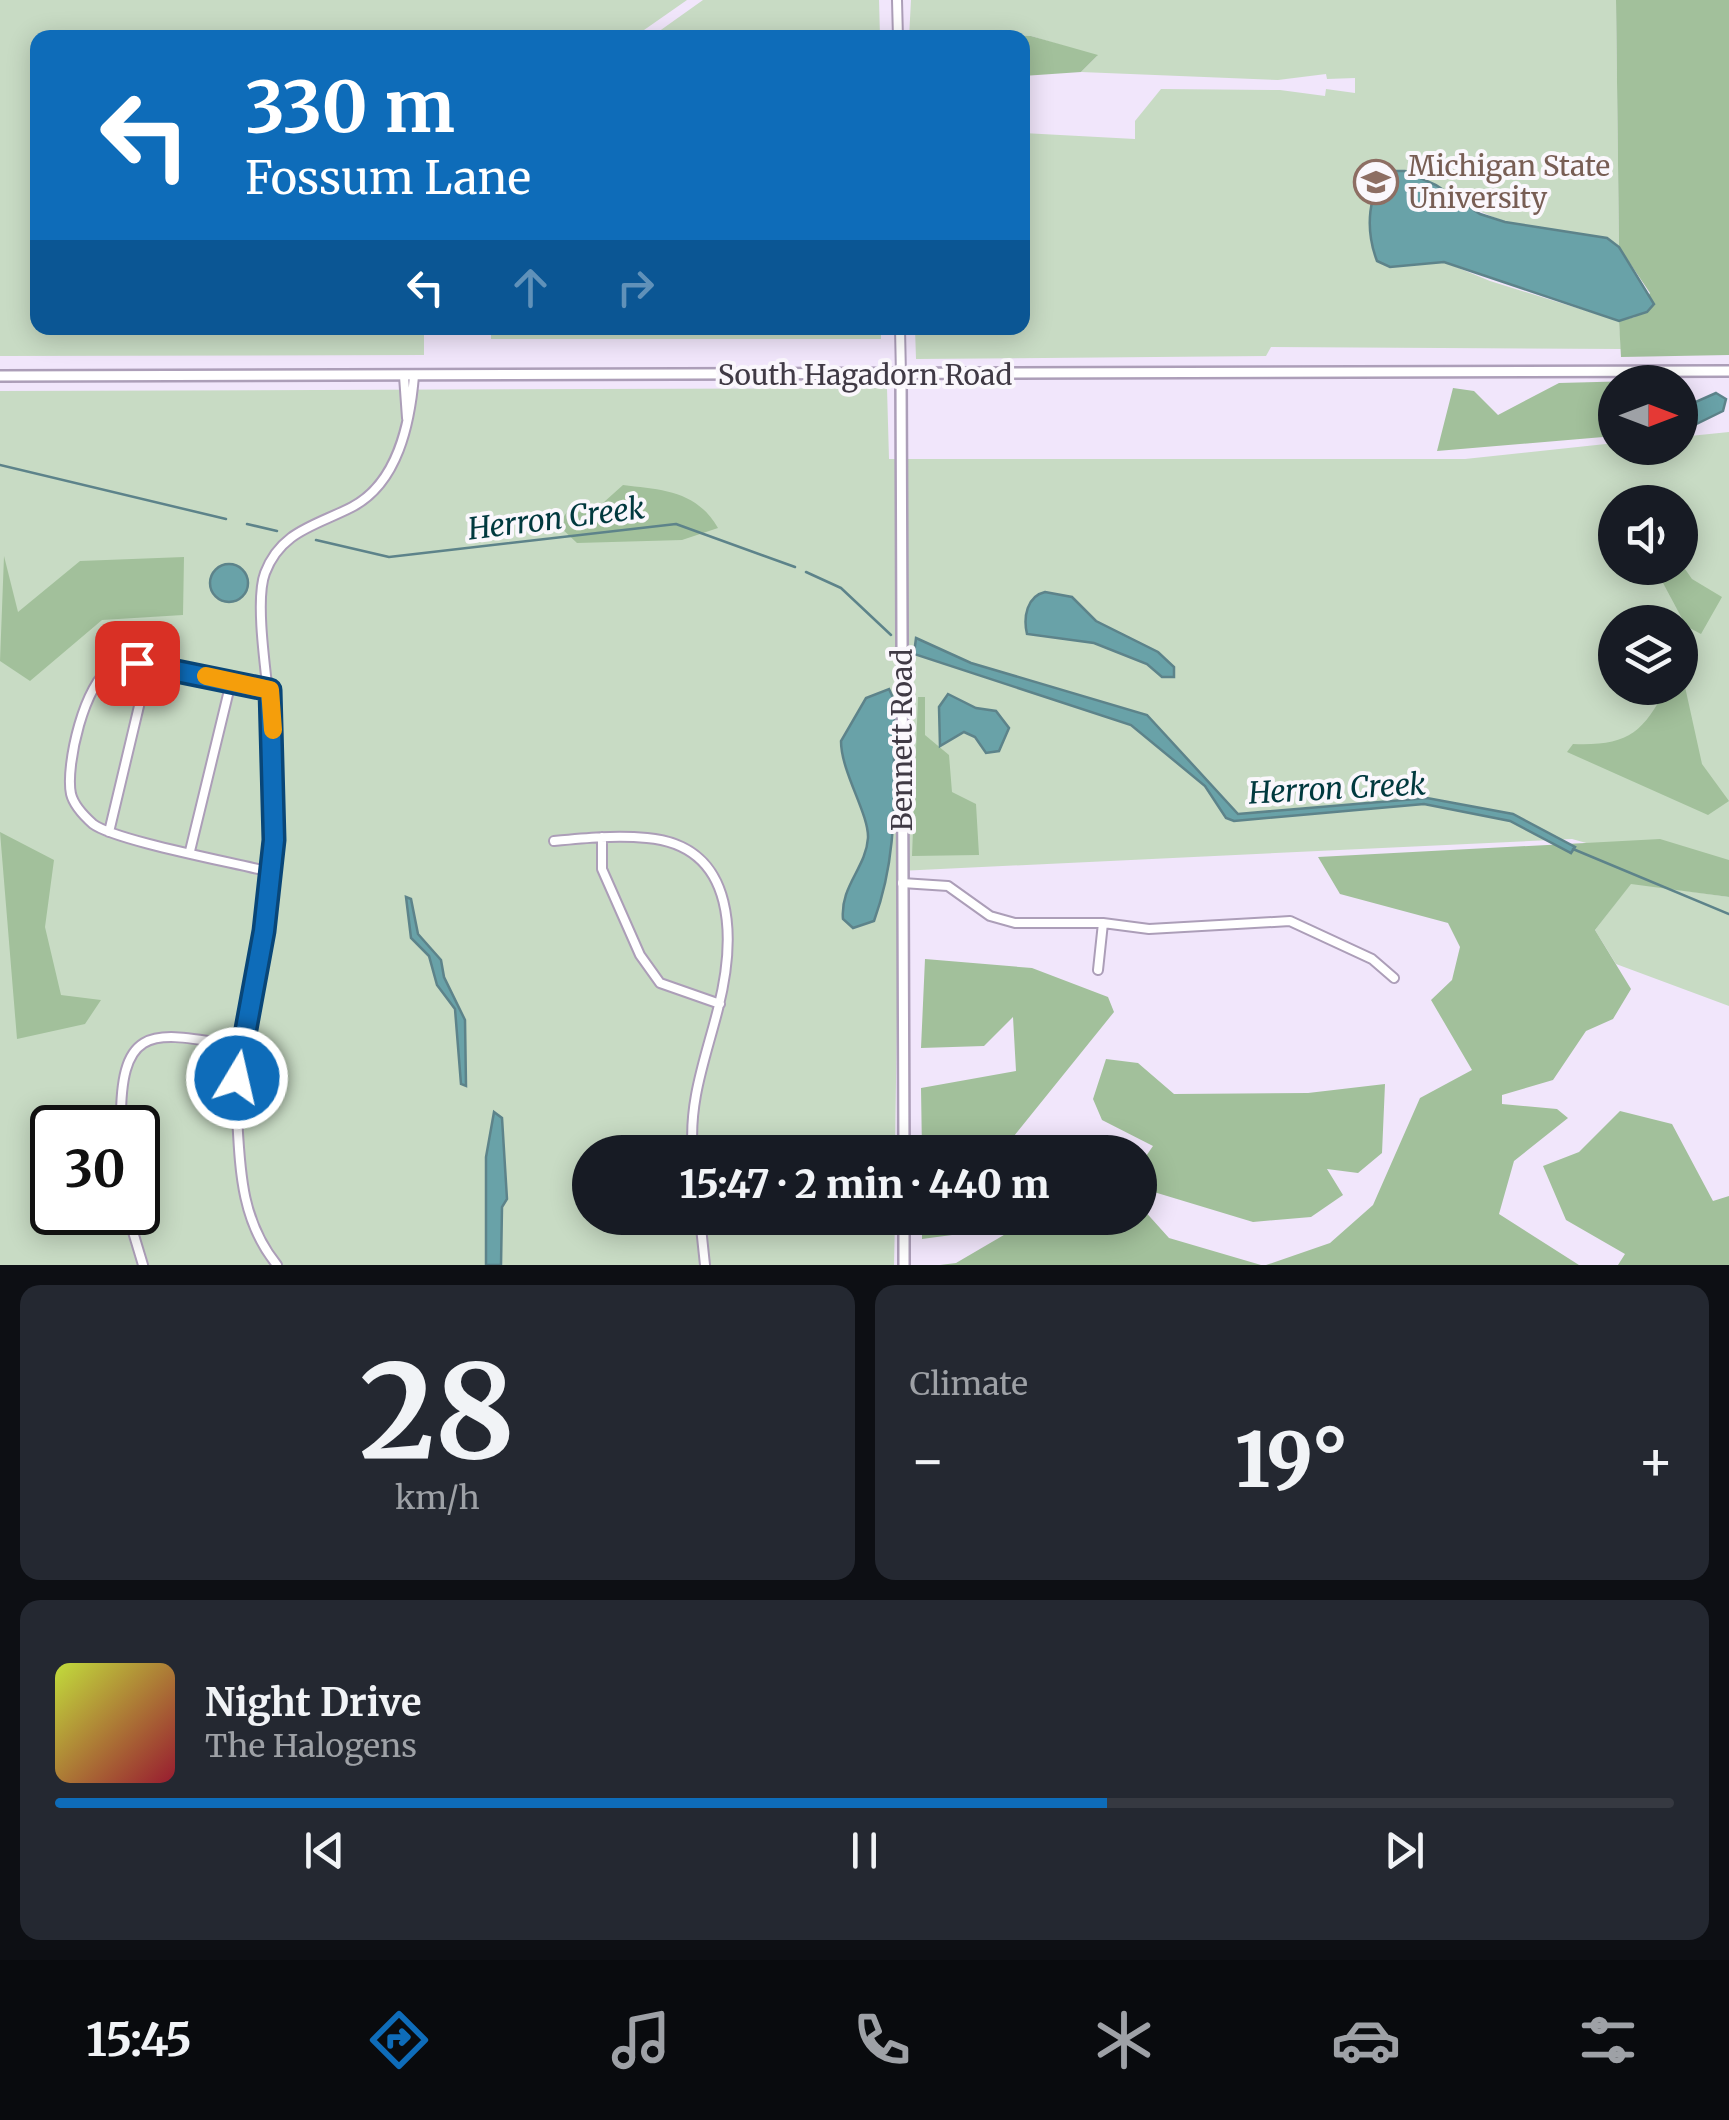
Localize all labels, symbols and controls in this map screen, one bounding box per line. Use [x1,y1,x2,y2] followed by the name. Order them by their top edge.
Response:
[245,63,455,151] text: 330 m
[80,70,210,200] icon: left
[1408,148,1610,216] place label: Michigan State University
[245,150,531,206] text: Fossum Lane
[1353,159,1399,205] school or university icon: Michigan State University
[398,260,453,315] icon: left
[503,260,558,315] icon: ahead
[608,260,663,315] icon: right
[718,357,1012,393] street label: South Hagadorn Road
[1598,365,1698,465] north arrow
[1598,365,1698,705] map controls
[1598,485,1698,585] button: sound
[465,488,647,548] water label: Herron Creek
[1598,605,1698,705] button: layers
[95,621,180,706] pin
[110,636,165,691] icon: arrive
[884,649,920,831] street label: Bennett Road
[1246,764,1427,812] water label: Herron Creek
[185,1026,289,1130] position arrow
[30,1105,160,1235] speed limit sign: 30
[680,1161,1049,1208] text: 15:47 · 2 min · 440 m
[359,1331,515,1494] text: 28
[910,1364,1028,1404] text: Climate
[1235,1413,1349,1507] text: 19°
[910,1426,946,1495] text: −
[1637,1426,1674,1495] text: +
[395,1478,480,1518] text: km/h
[205,1679,422,1726] text: Night Drive
[205,1726,417,1766] text: The Halogens
[297,1823,352,1878] icon: previous
[837,1823,892,1878] icon: pause
[1377,1823,1432,1878] icon: next
[364,2005,434,2075] icon: directions
[606,2005,676,2075] icon: music
[847,2005,917,2075] icon: phone
[1089,2005,1159,2075] icon: climate
[1331,2005,1401,2075] icon: car
[1573,2005,1643,2075] icon: filters
[86,2012,192,2068] text: 15:45

